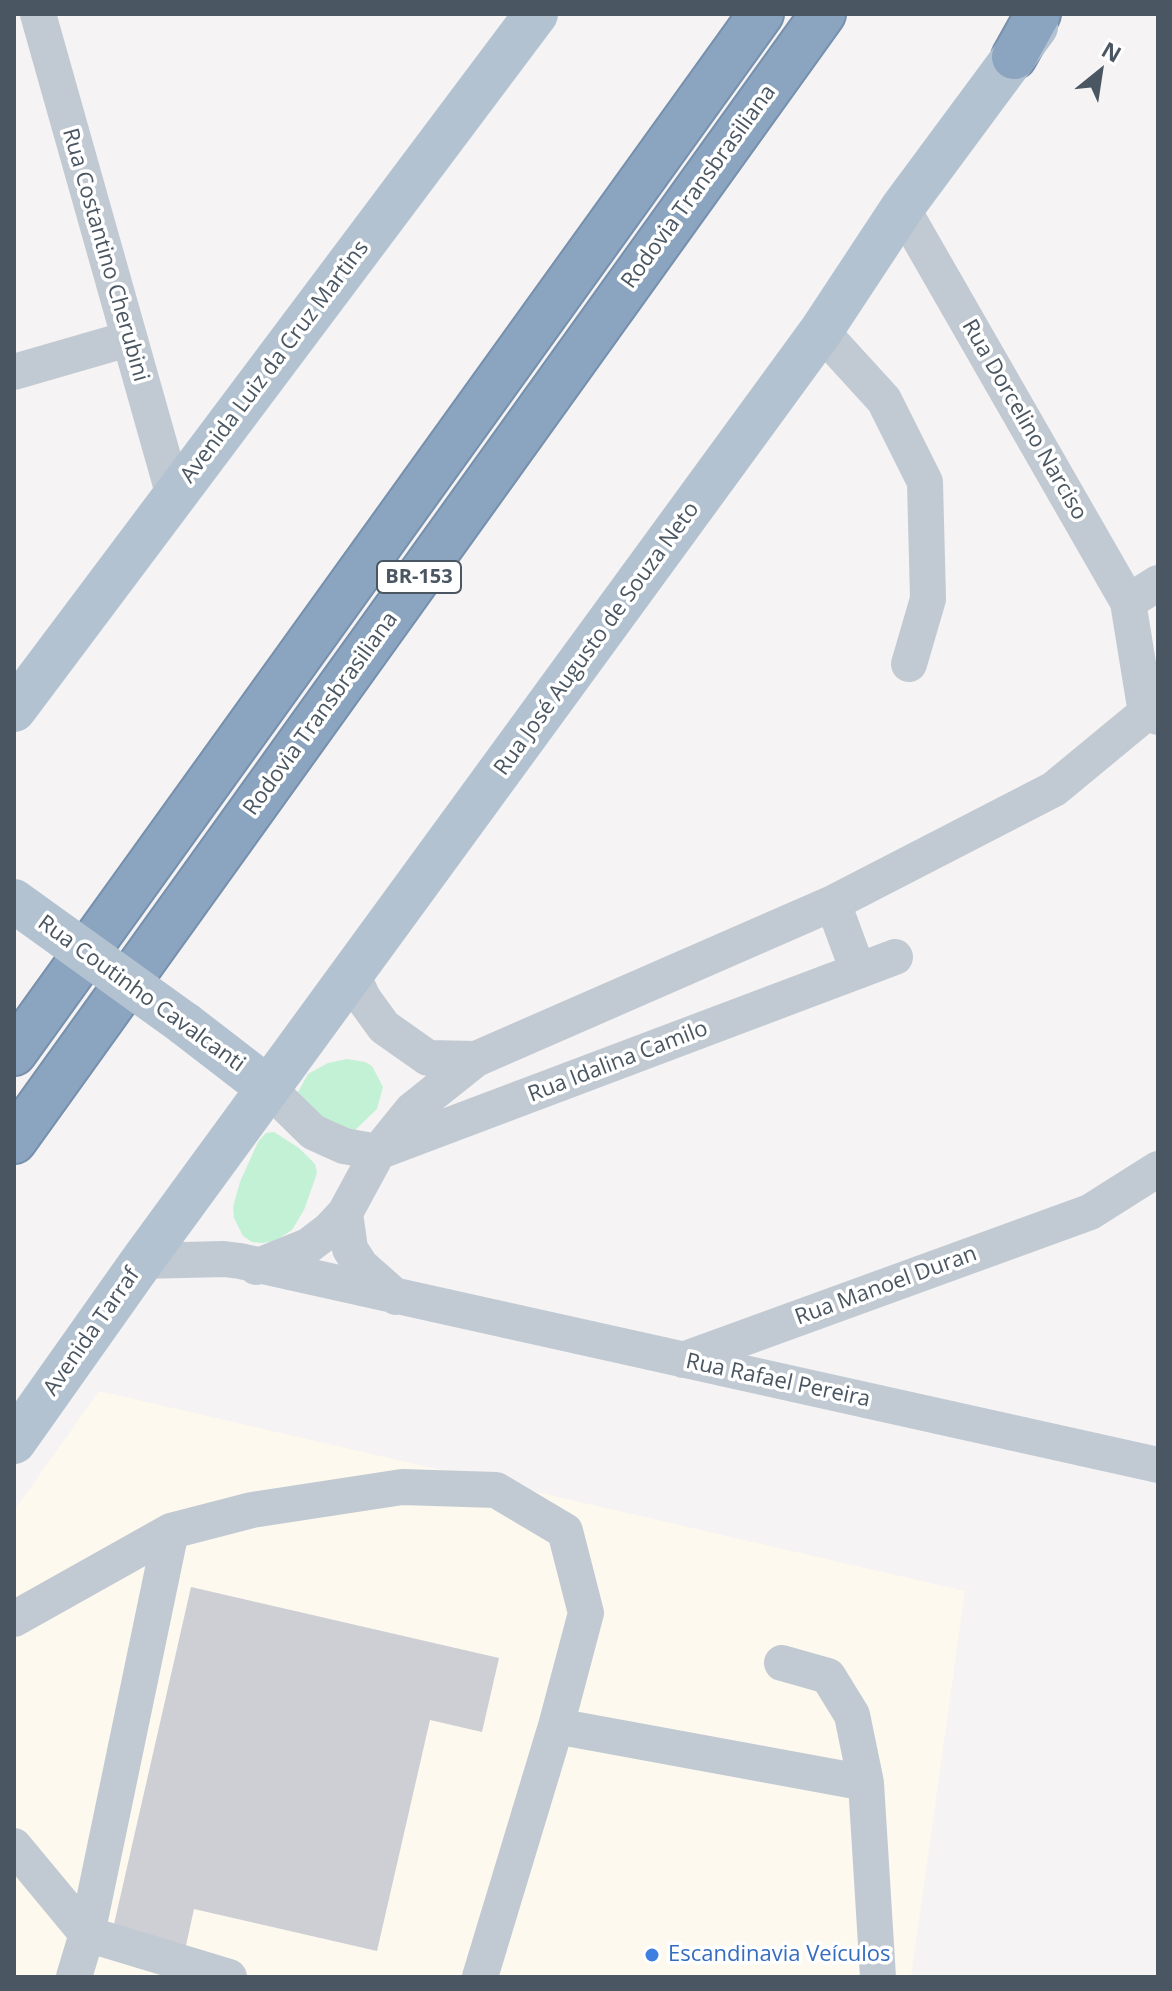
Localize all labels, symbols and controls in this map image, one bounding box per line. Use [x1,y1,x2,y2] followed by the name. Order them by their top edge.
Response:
[1060,32,1140,112] north arrow
[1097,34,1127,69] text: N
[616,80,782,294] street label: Rodovia Transbrasiliana
[56,125,154,385] street label: Rua Costantino Cherubini
[175,236,375,488] street label: Avenida Luiz da Cruz Martins
[956,315,1092,525] street label: Rua Dorcelino Narciso
[489,497,705,781] street label: Rua José Augusto de Souza Neto
[377,561,461,593] road number: BR-153
[238,607,404,821] street label: Rodovia Transbrasiliana
[32,910,250,1078] street label: Rua Coutinho Cavalcanti
[525,1016,711,1108] street label: Rua Idalina Camilo
[791,1241,981,1331] street label: Rua Manoel Duran
[38,1263,146,1401] street label: Avenida Tarraf
[683,1349,873,1413] street label: Rua Rafael Pereira
[668,1942,891,1968] place label: Escandinavia Veículos
[643,1946,661,1964] marker: Escandinavia Veículos

